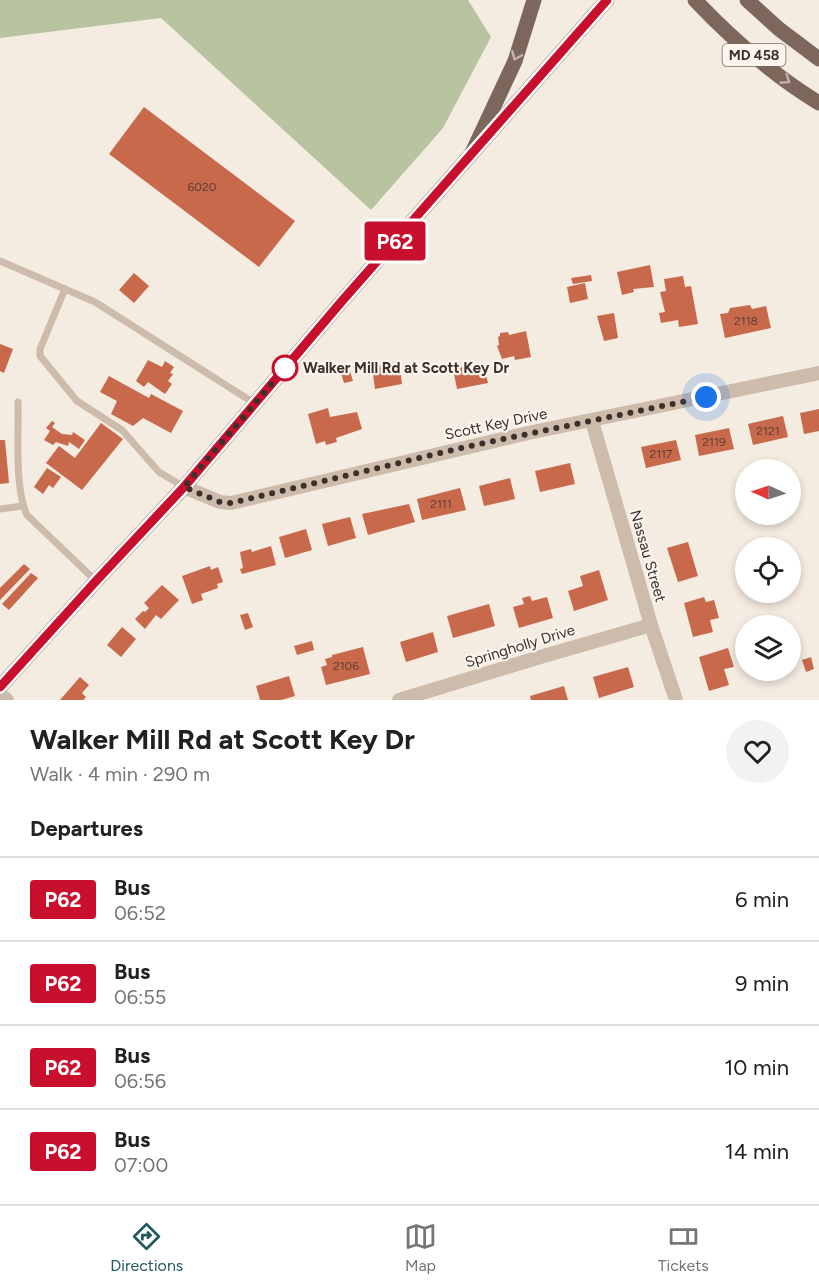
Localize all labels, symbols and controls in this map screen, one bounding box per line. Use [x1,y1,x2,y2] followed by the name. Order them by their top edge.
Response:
[722,44,786,66] road number: MD 458
[511,50,524,60] one-way arrow
[779,73,790,84] one-way arrow
[188,180,217,194] house number: 6020
[360,222,430,260] line badge: P62
[376,229,414,254] text: P62
[734,314,758,328] house number: 2118
[272,355,298,381] marker: Walker Mill Rd at Scott Key Dr
[303,359,509,377] place label: Walker Mill Rd at Scott Key Dr
[691,382,721,412] your location
[443,404,549,444] street label: Scott Key Drive
[756,424,780,438] house number: 2121
[702,435,726,449] house number: 2119
[649,447,673,461] house number: 2117
[735,459,801,525] north arrow
[735,459,801,681] map controls
[430,497,452,511] house number: 2111
[626,508,670,604] street label: Nassau Street
[735,537,801,603] button: locate
[735,615,801,681] button: layers
[463,621,577,671] street label: Springholly Drive
[333,659,359,673] house number: 2106
[726,720,789,783] button: heart
[30,722,415,756] text: Walker Mill Rd at Scott Key Dr
[30,762,210,786] text: Walk · 4 min · 290 m
[30,815,143,842] text: Departures
[114,874,150,901] text: Bus
[735,886,789,913] text: 6 min
[44,887,82,912] text: P62
[114,901,166,925] text: 06:52
[114,958,150,985] text: Bus
[735,970,789,997] text: 9 min
[44,971,82,996] text: P62
[114,985,166,1009] text: 06:55
[114,1042,150,1069] text: Bus
[724,1054,789,1081] text: 10 min
[44,1055,82,1080] text: P62
[114,1069,166,1093] text: 06:56
[114,1126,150,1153] text: Bus
[725,1138,789,1165] text: 14 min
[44,1139,82,1164] text: P62
[114,1153,168,1177] text: 07:00
[110,1220,183,1275] tab: Directions
[404,1220,437,1275] tab: Map
[658,1220,709,1275] tab: Tickets

